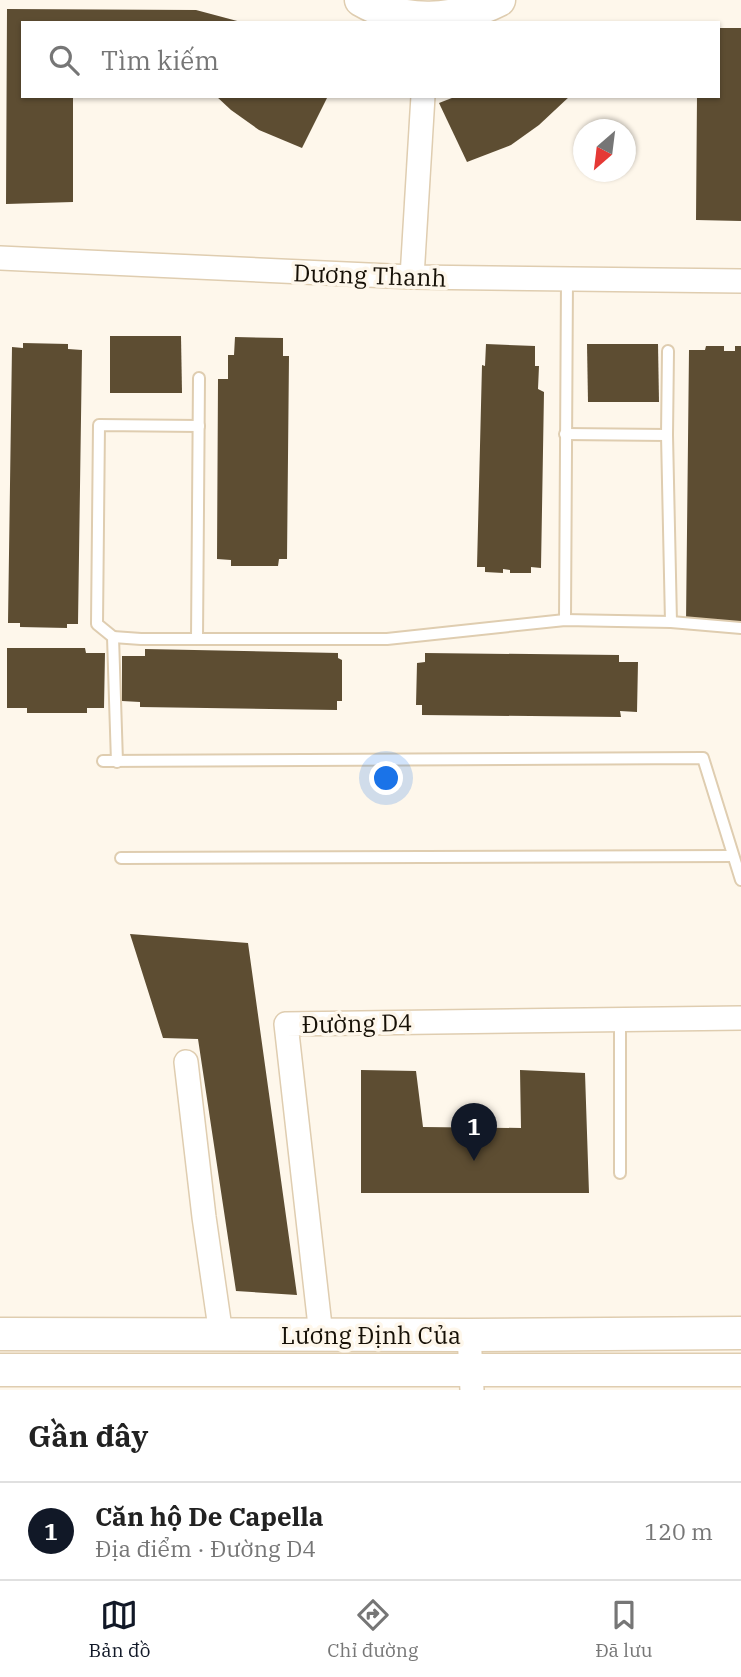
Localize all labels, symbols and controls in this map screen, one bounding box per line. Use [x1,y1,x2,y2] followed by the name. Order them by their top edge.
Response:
[21,21,720,98] search box
[45,41,83,79] icon: search
[101,43,219,77] text: Tìm kiếm
[573,119,636,182] north arrow
[293,256,447,294] street label: Dương Thanh
[369,761,403,795] your location
[301,1006,413,1040] street label: Đường D4
[451,1103,497,1161] pin: 1
[281,1319,461,1351] street label: Lương Định Của
[28,1416,148,1455] text: Gần đây
[95,1499,324,1533] text: Căn hộ De Capella
[44,1516,58,1546] text: 1
[644,1516,713,1546] text: 120 m
[95,1533,316,1563] text: Địa điểm · Đường D4
[88,1596,150,1662] tab: Bản đồ
[327,1596,418,1662] tab: Chỉ đường
[595,1596,653,1662] tab: Đã lưu

